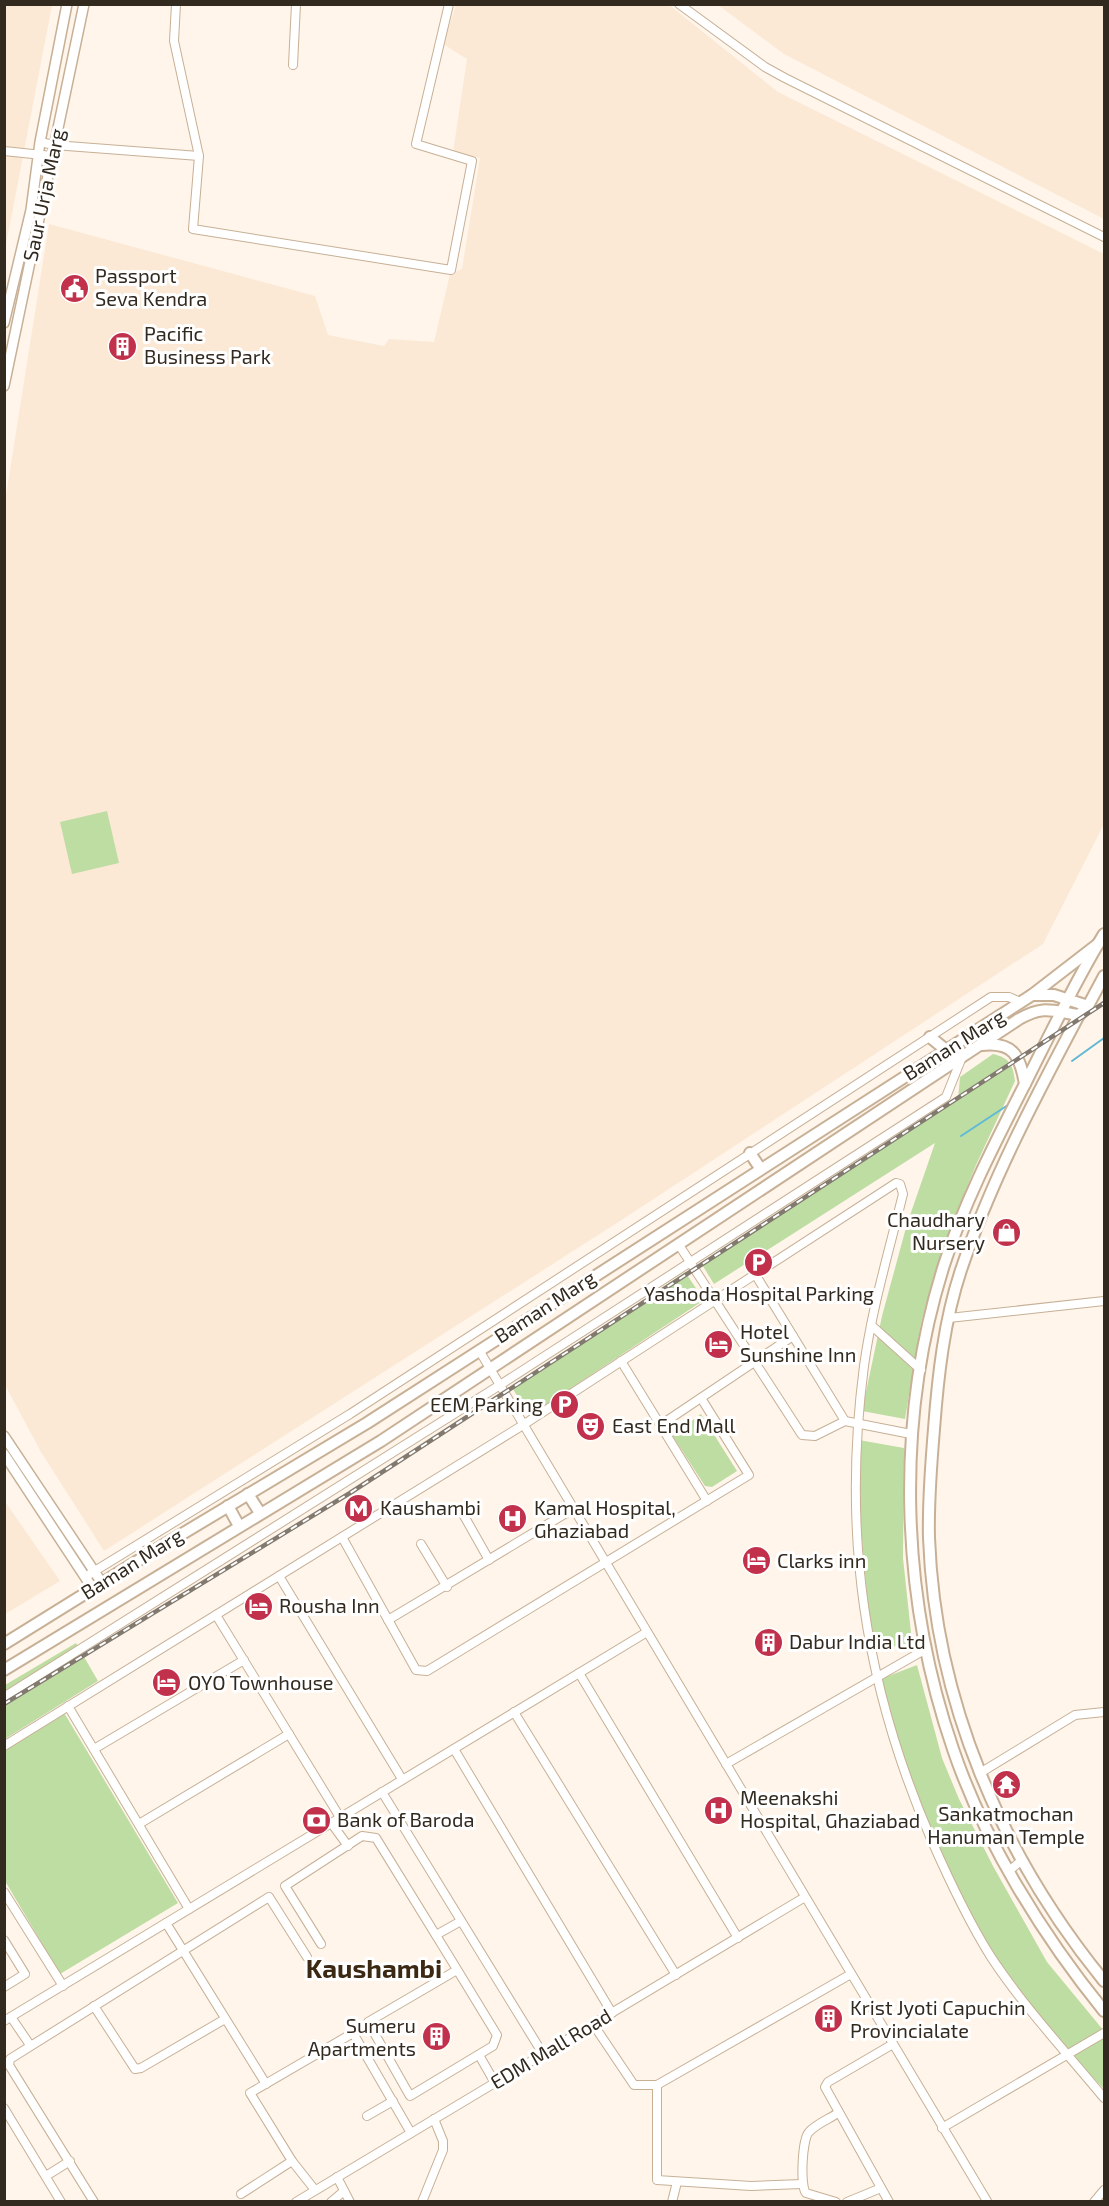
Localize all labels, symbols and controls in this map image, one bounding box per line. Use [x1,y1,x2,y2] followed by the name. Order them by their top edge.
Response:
[17,126,69,263] street label: Saur Urja Marg
[95,263,207,310] place label: Passport Seva Kendra
[58,272,90,304] public building icon: Passport Seva Kendra
[144,321,271,368] place label: Pacific Business Park
[107,330,139,362] building icon: Pacific Business Park
[898,1003,1009,1085] street label: Baman Marg
[887,1207,985,1254] place label: Chaudhary Nursery
[990,1216,1022,1248] shop icon: Chaudhary Nursery
[743,1247,775,1279] parking icon: Yashoda Hospital Parking
[489,1265,599,1348] street label: Baman Marg
[644,1281,874,1305] place label: Yashoda Hospital Parking
[740,1319,856,1366] place label: Hotel Sunshine Inn
[703,1328,735,1360] hotel icon: Hotel Sunshine Inn
[548,1389,580,1421] parking icon: EEM Parking
[430,1392,543,1416] place label: EEM Parking
[575,1410,607,1442] theatre icon: East End Mall
[612,1413,736,1437] place label: East End Mall
[343,1492,375,1524] metro station icon: Kaushambi
[380,1495,481,1519] place label: Kaushambi
[534,1495,676,1542] place label: Kamal Hospital, Ghaziabad
[497,1503,529,1535] hospital icon: Kamal Hospital, Ghaziabad
[76,1522,187,1604] street label: Baman Marg
[740,1545,772,1577] hotel icon: Clarks inn
[777,1548,866,1572] place label: Clarks inn
[242,1590,274,1622] hotel icon: Rousha Inn
[279,1593,380,1617] place label: Rousha Inn
[752,1626,784,1658] building icon: Dabur India Ltd
[789,1629,926,1653] place label: Dabur India Ltd
[151,1667,183,1699] hotel icon: OYO Townhouse
[188,1670,334,1694] place label: OYO Townhouse
[990,1768,1022,1800] temple icon: Sankatmochan Hanuman Temple
[740,1785,920,1832] place label: Meenakshi Hospital, Ghaziabad
[703,1794,735,1826] hospital icon: Meenakshi Hospital, Ghaziabad
[927,1801,1085,1848] place label: Sankatmochan Hanuman Temple
[300,1804,332,1836] bank icon: Bank of Baroda
[337,1807,474,1831] place label: Bank of Baroda
[306,1952,442,1983] district label: Kaushambi
[850,1995,1026,2042] place label: Krist Jyoti Capuchin Provincialate
[486,2003,615,2094] street label: EDM Mall Road
[813,2003,845,2035] building icon: Krist Jyoti Capuchin Provincialate
[308,2013,416,2060] place label: Sumeru Apartments
[421,2021,453,2053] building icon: Sumeru Apartments

